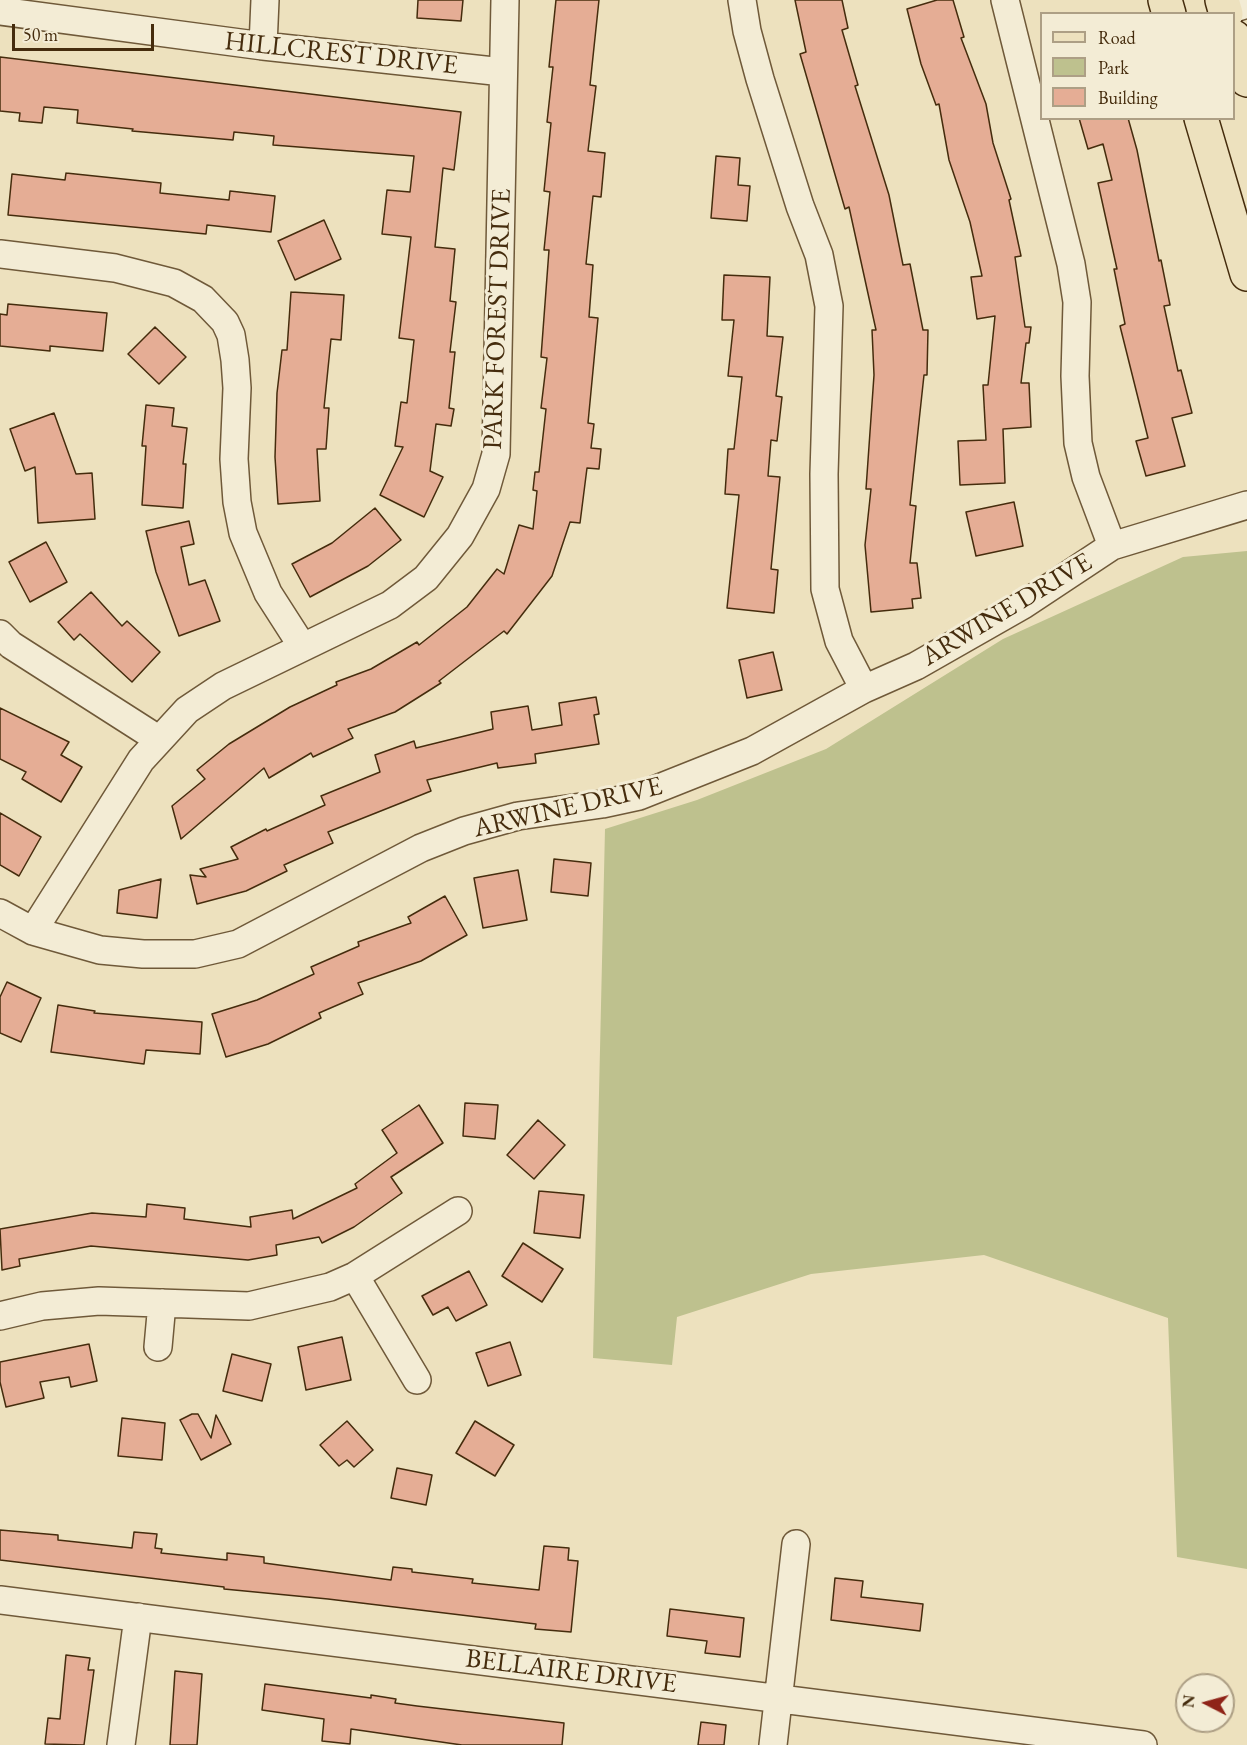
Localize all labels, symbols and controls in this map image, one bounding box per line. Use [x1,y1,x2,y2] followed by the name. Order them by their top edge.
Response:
[15,12,158,50] scale bar
[1040,12,1235,120] legend
[23,23,58,46] text: 50 m
[223,26,459,82] street label: HILLCREST DRIVE
[1098,26,1136,49] text: Road
[1098,56,1129,79] text: Park
[1098,86,1158,109] text: Building
[477,188,519,450] street label: PARK FOREST DRIVE
[916,546,1098,674] street label: ARWINE DRIVE
[470,771,666,845] street label: ARWINE DRIVE
[464,1643,678,1701] street label: BELLAIRE DRIVE
[1175,1673,1235,1733] north arrow
[1177,1694,1200,1709] text: N

